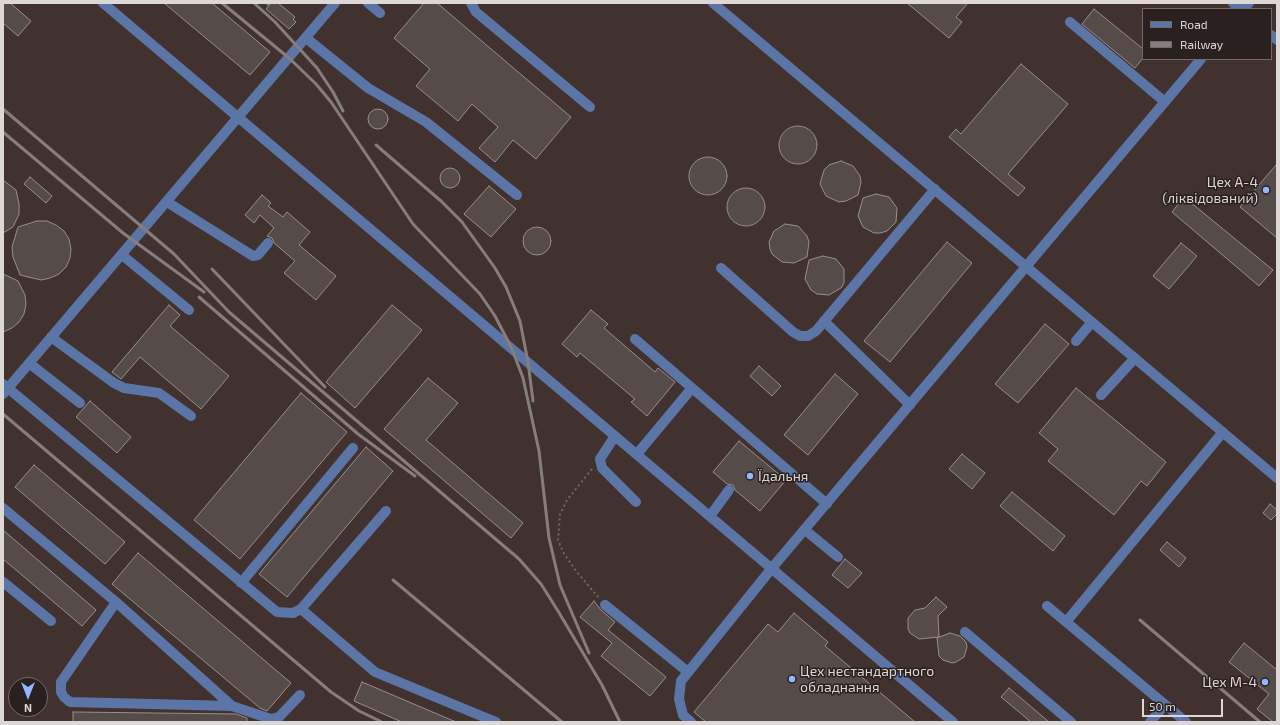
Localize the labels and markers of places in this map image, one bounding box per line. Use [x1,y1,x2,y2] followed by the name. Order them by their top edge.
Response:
[1162,174,1258,206] place label: Цех А-4 (ліквідований)
[1261,185,1271,195] marker: Цех А-4 (ліквідований)
[758,468,808,484] place label: Їдальня
[745,471,755,481] marker: Їдальня
[800,663,934,696] place label: Цех нестандартного обладнання
[787,674,797,684] marker: Цех нестандартного обладнання
[1202,674,1257,690] place label: Цех М-4
[1260,677,1270,687] marker: Цех М-4

